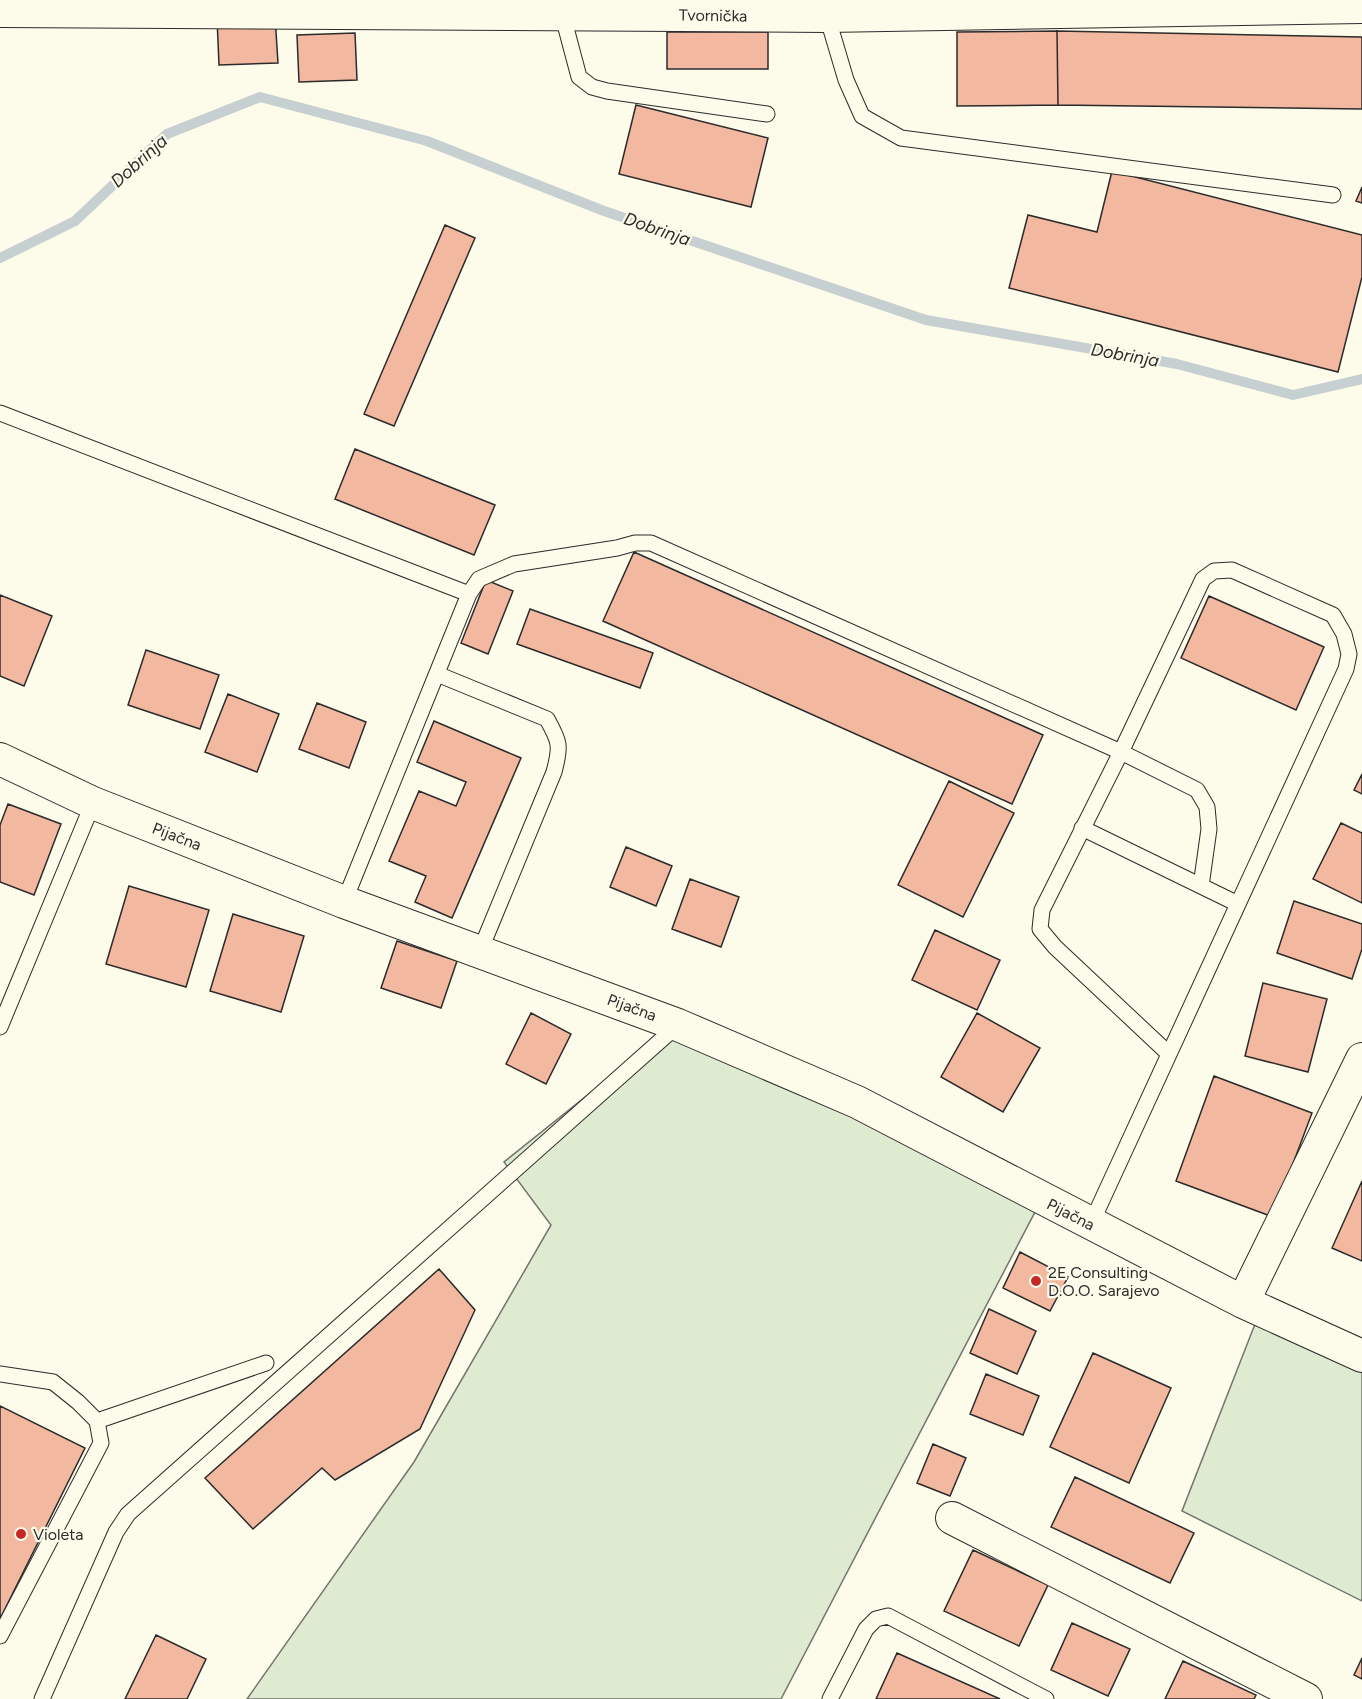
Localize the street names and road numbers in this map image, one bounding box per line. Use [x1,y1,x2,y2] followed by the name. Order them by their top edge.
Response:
[679,5,747,26] street label: Tvornička
[150,818,204,855] street label: Pijačna
[605,990,659,1025] street label: Pijačna
[1044,1194,1098,1235] street label: Pijačna

